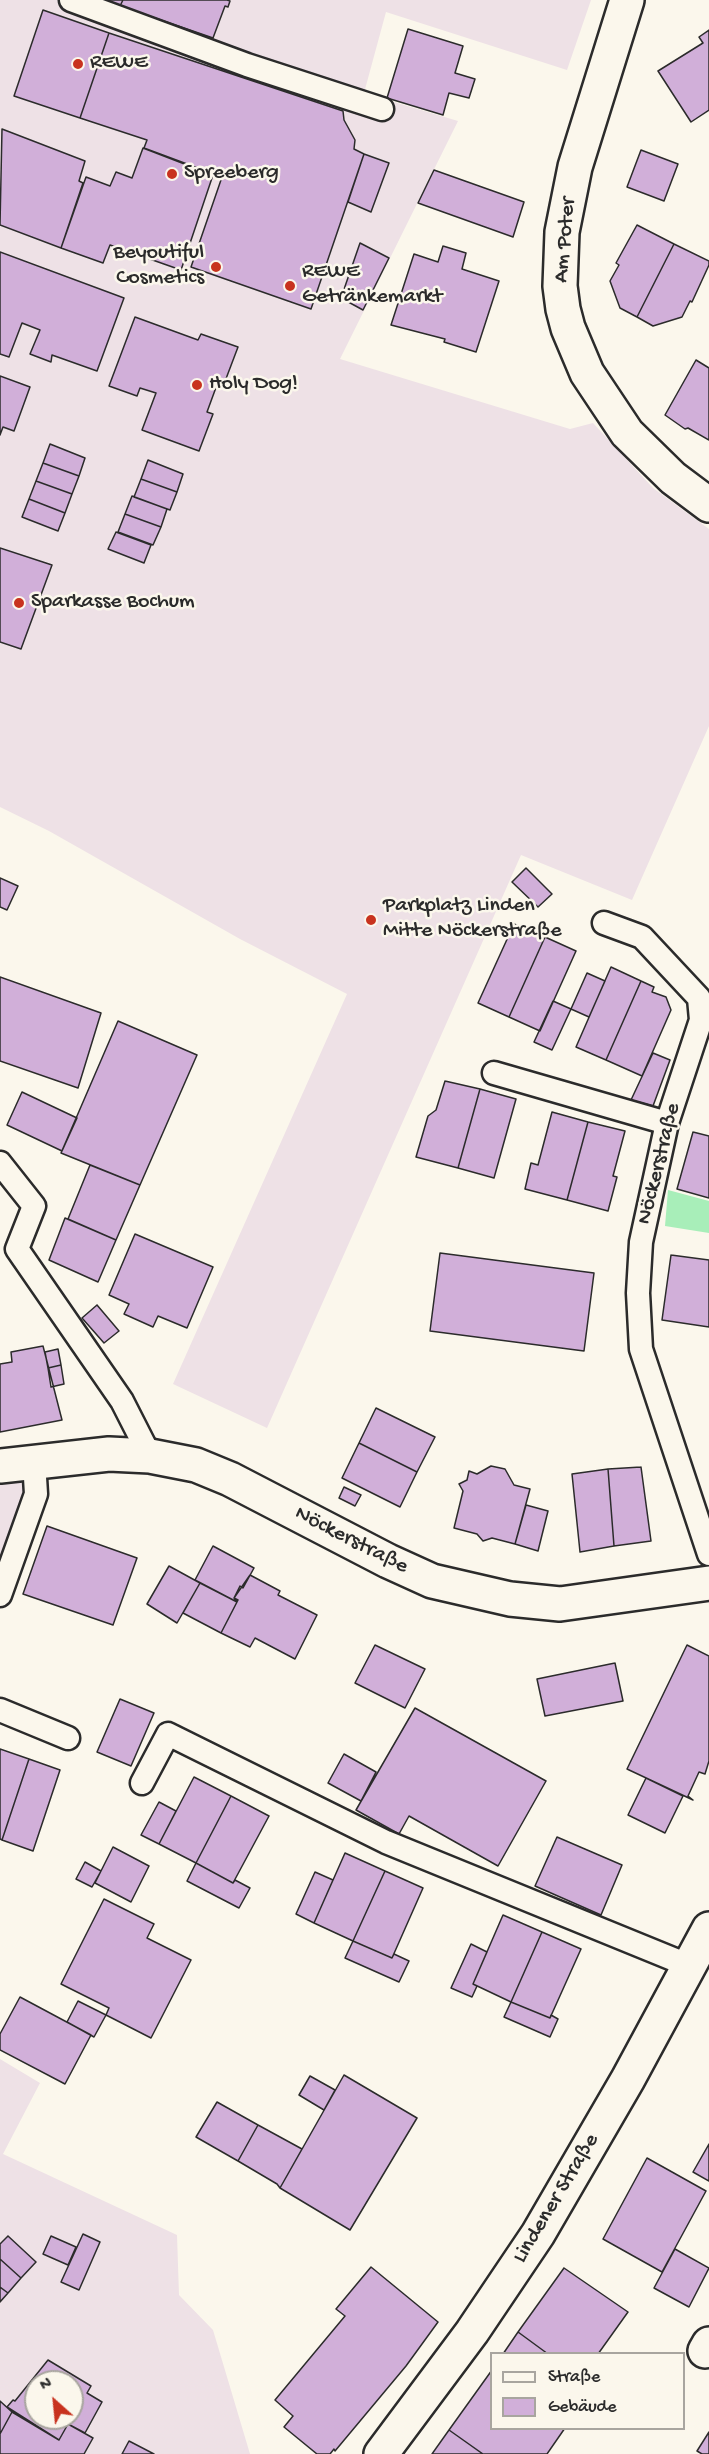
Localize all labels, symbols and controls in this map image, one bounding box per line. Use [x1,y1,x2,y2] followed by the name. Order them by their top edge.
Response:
[90,51,148,77] place label: REWE
[71,57,85,71] marker: REWE
[184,161,279,187] place label: Spreeberg
[165,167,179,181] marker: Spreeberg
[549,196,583,284] street label: Am Poter
[113,241,204,292] place label: Beyoutiful Cosmetics
[209,260,223,274] marker: Beyoutiful Cosmetics
[302,260,442,312] place label: REWE Getränkemarkt
[283,279,297,293] marker: REWE Getränkemarkt
[209,372,298,398] place label: Holy Dog!
[190,378,204,392] marker: Holy Dog!
[31,590,195,616] place label: Sparkasse Bochum
[12,596,26,610] marker: Sparkasse Bochum
[383,894,562,945] place label: Parkplatz Linden Mitte Nöckerstraße
[364,913,378,927] marker: Parkplatz Linden Mitte Nöckerstraße
[632,1101,688,1227] street label: Nöckerstraße
[290,1501,412,1581] street label: Nöckerstraße
[508,2130,606,2268] street label: Lindener Straße
[490,2352,685,2430] legend
[548,2367,600,2388] text: Straße
[24,2370,84,2430] north arrow
[38,2374,55,2396] text: N
[548,2397,616,2418] text: Gebäude

